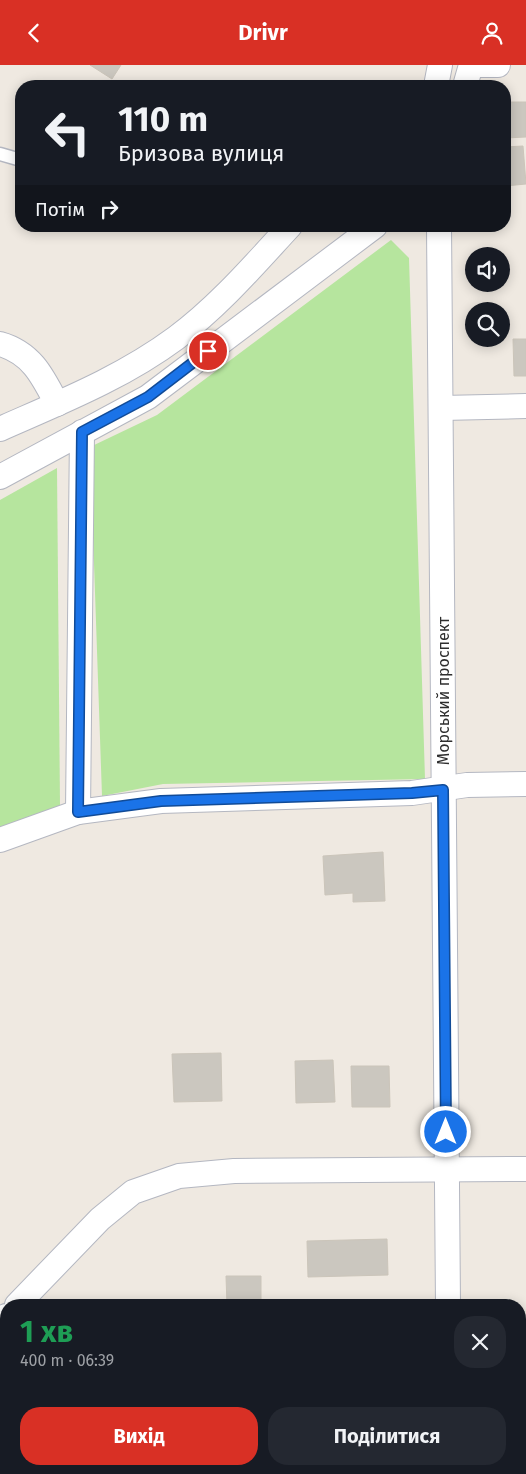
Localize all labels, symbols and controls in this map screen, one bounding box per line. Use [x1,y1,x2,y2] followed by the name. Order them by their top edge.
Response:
[20,19,48,47] icon: back
[238,19,288,46] text: Drivr
[478,19,506,47] icon: person
[118,98,208,140] text: 110 m
[35,100,100,165] icon: left
[118,140,284,167] text: Бризова вулиця
[95,195,123,223] icon: right
[35,198,85,221] text: Потім
[465,247,510,347] map controls
[465,247,510,292] button: sound
[465,302,510,347] button: search
[187,330,229,372] pin
[194,337,222,365] icon: arrive
[434,616,453,765] street label: Морський проспект
[419,1105,471,1157] position arrow
[20,1314,73,1350] text: 1 хв
[454,1316,506,1368] button: close
[20,1351,114,1370] text: 400 m · 06:39
[20,1407,258,1465] button: Вихід
[268,1407,506,1465] button: Поділитися

